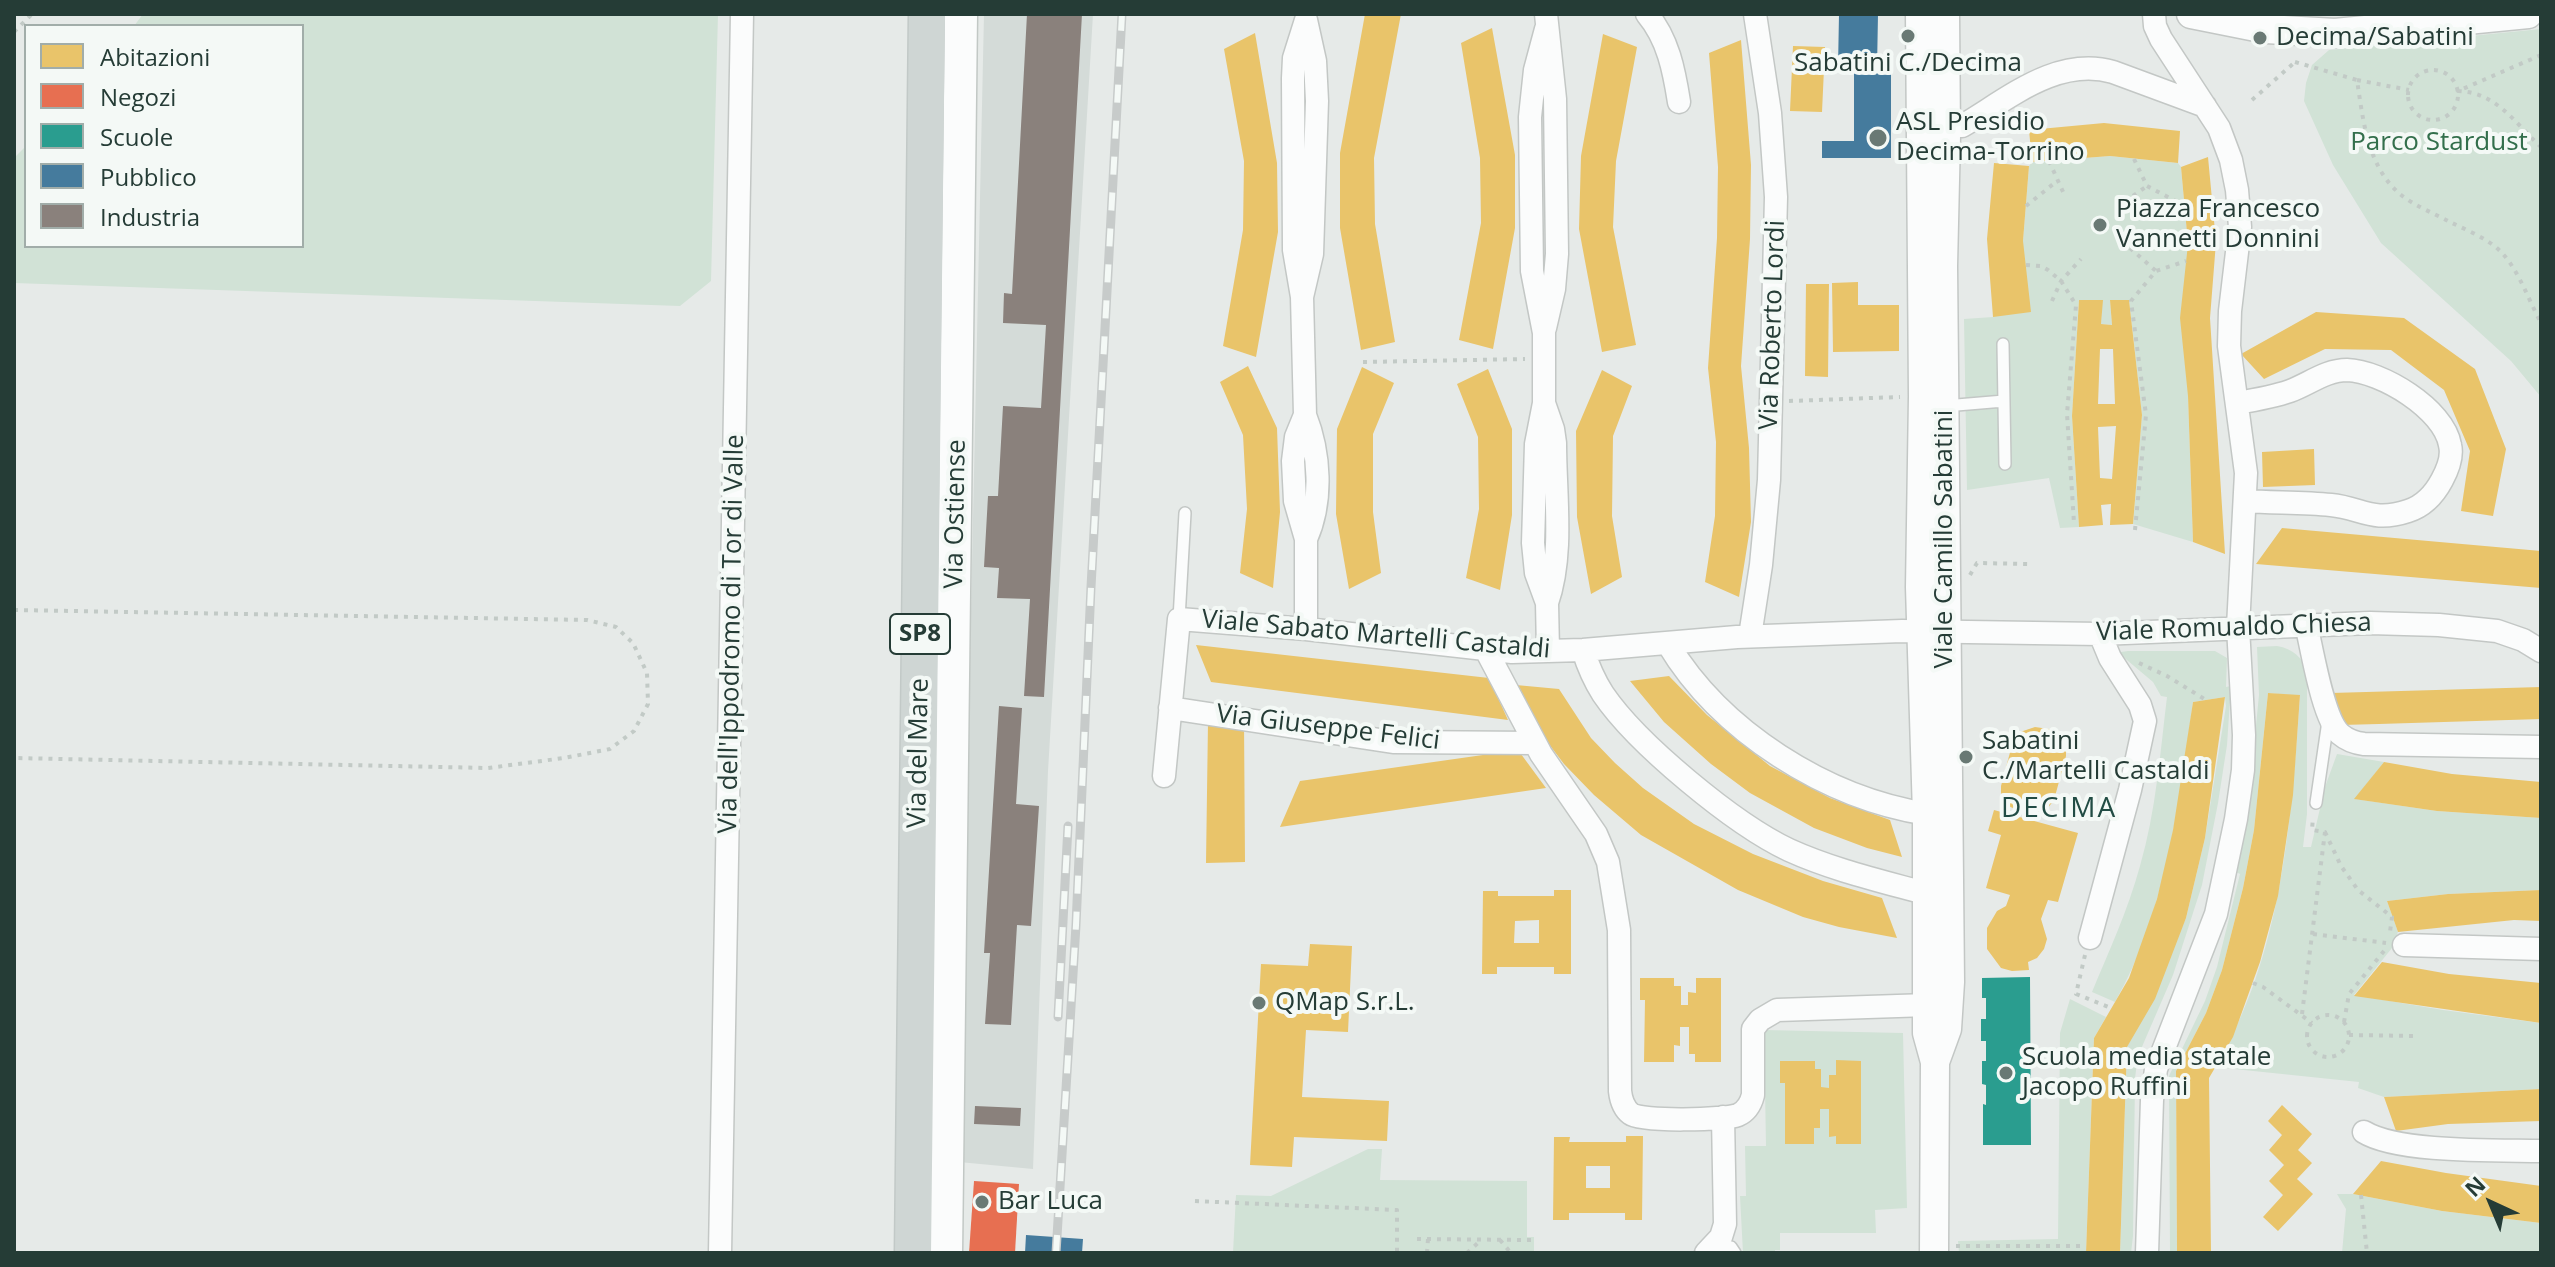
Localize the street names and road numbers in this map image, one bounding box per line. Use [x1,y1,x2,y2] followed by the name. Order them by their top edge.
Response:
[1754,219,1792,431] street label: Via Roberto Lordi
[1929,410,1961,668] street label: Viale Camillo Sabatini
[713,434,751,834] street label: Via dell'Ippodromo di Tor di Valle
[939,439,973,589] street label: Via Ostiense
[1200,604,1552,666] street label: Viale Sabato Martelli Castaldi
[2096,608,2372,648] street label: Viale Romualdo Chiesa
[890,614,950,654] road number: SP8
[902,678,936,828] street label: Via del Mare
[1214,699,1442,757] street label: Via Giuseppe Felici

